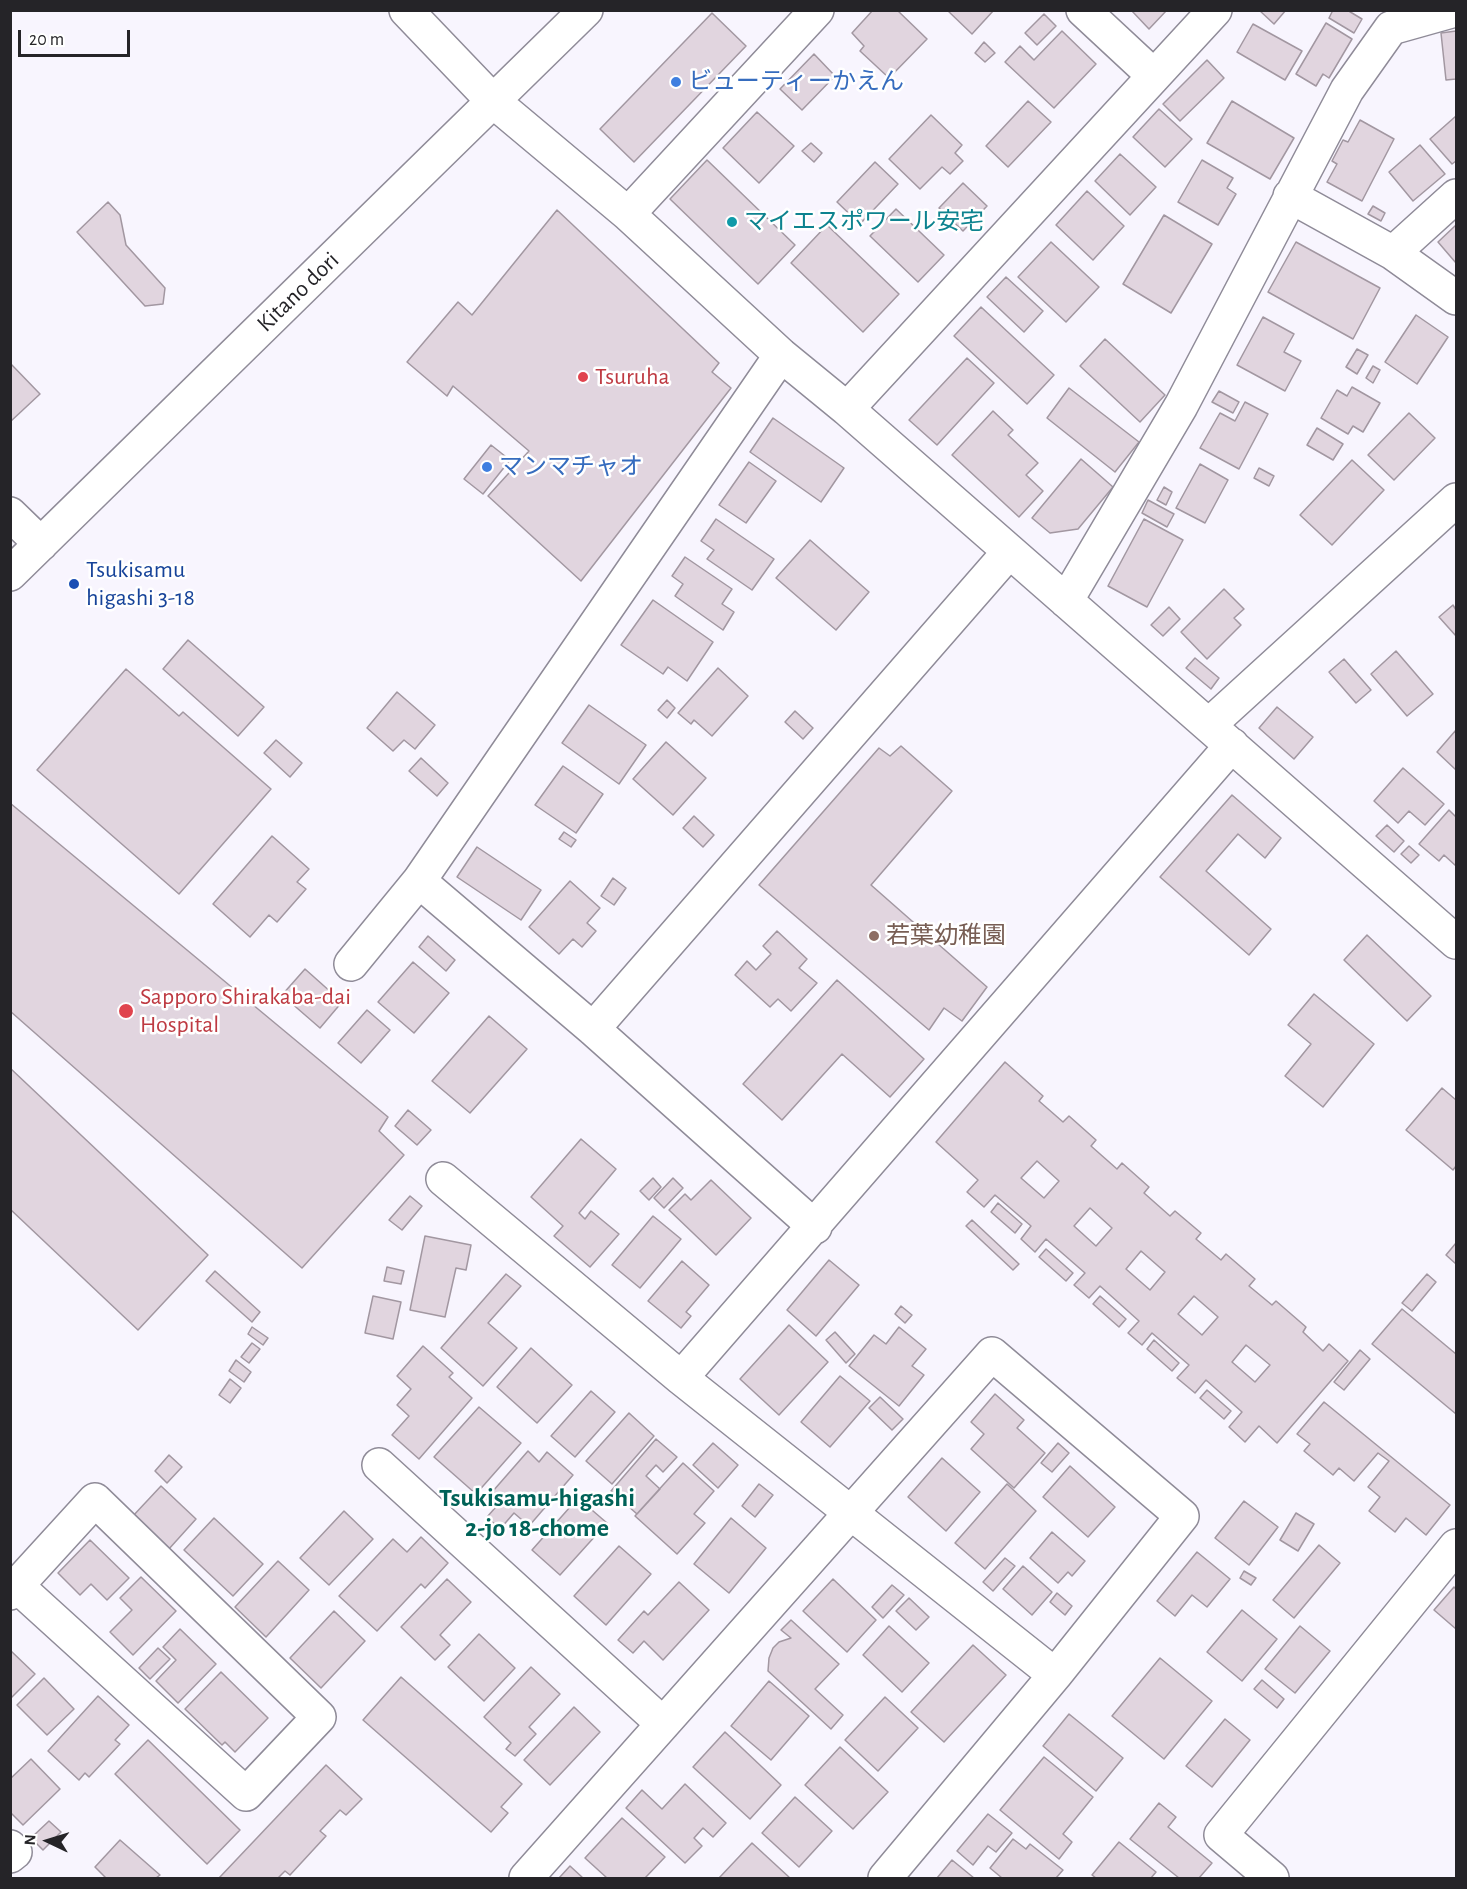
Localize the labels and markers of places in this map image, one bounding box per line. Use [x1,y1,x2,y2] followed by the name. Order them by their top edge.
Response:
[688,68,904,96] place label: ビューティーかえん
[669,75,683,89] marker: ビューティーかえん
[744,208,984,236] place label: マイエスポワール安宅
[725,215,739,229] marker: マイエスポワール安宅
[595,363,670,391] place label: Tsuruha
[576,370,590,384] marker: Tsuruha
[499,453,643,481] place label: マンマチャオ
[480,460,494,474] marker: マンマチャオ
[86,556,195,612] place label: Tsukisamu higashi 3-18
[67,577,81,591] marker: Tsukisamu higashi 3-18
[886,922,1006,950] place label: 若葉幼稚園
[867,929,881,943] marker: 若葉幼稚園
[140,983,351,1039] place label: Sapporo Shirakaba-dai Hospital
[117,1002,135,1020] marker: Sapporo Shirakaba-dai Hospital

